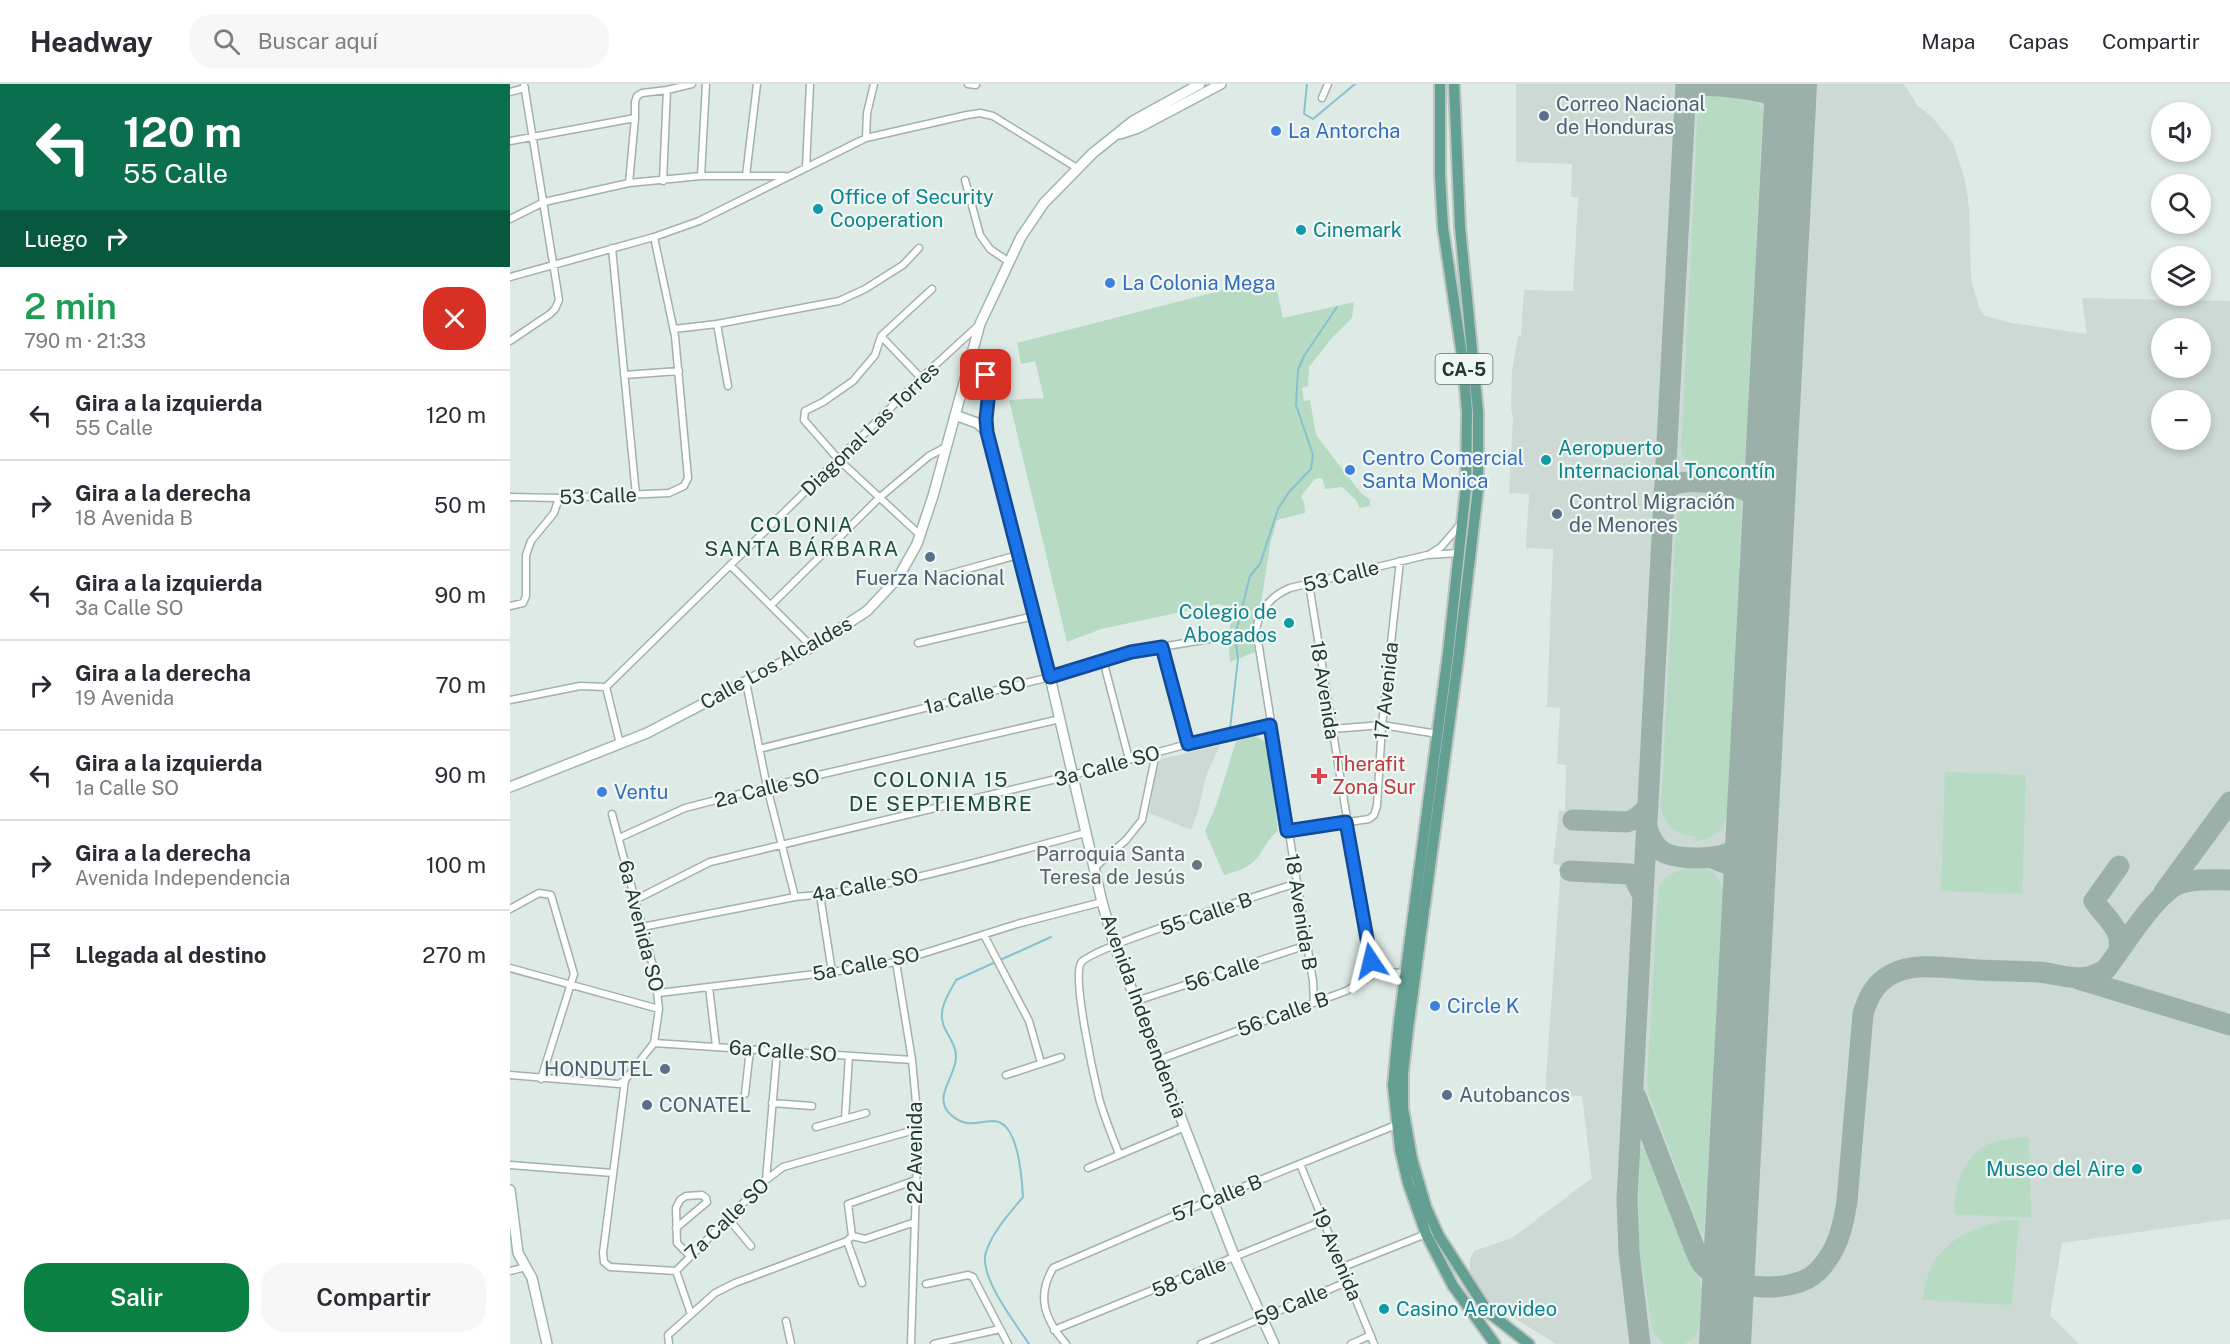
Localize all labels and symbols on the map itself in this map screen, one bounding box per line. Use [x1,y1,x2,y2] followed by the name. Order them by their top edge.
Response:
[1556,92,1706,139] place label: Correo Nacional de Honduras
[1537,109,1551,123] marker: Correo Nacional de Honduras
[1288,119,1400,143] place label: La Antorcha
[1269,124,1283,138] marker: La Antorcha
[830,185,994,232] place label: Office of Security Cooperation
[811,202,825,216] marker: Office of Security Cooperation
[1313,218,1402,242] place label: Cinemark
[1294,223,1308,237] marker: Cinemark
[1122,271,1276,295] place label: La Colonia Mega
[1103,276,1117,290] marker: La Colonia Mega
[960,349,1011,400] pin
[1436,354,1492,384] road number: CA-5
[796,357,944,501] street label: Diagonal Las Torres
[1558,436,1775,483] place label: Aeropuerto Internacional Toncontín
[1362,446,1524,493] place label: Centro Comercial Santa Monica
[1539,453,1553,467] marker: Aeropuerto Internacional Toncontín
[1343,463,1357,477] marker: Centro Comercial Santa Monica
[559,483,637,509] street label: 53 Calle
[1569,490,1735,537] place label: Control Migración de Menores
[1550,507,1564,521] marker: Control Migración de Menores
[704,512,900,561] district label: COLONIA SANTA BÁRBARA
[923,550,937,564] marker: Fuerza Nacional
[1300,555,1382,597] street label: 53 Calle
[855,566,1005,590] place label: Fuerza Nacional
[1179,600,1277,647] place label: Colegio de Abogados
[696,611,856,715] street label: Calle Los Alcaldes
[1282,616,1296,630] marker: Colegio de Abogados
[1305,639,1345,741] street label: 18 Avenida
[1369,641,1403,741] street label: 17 Avenida
[922,671,1028,719] street label: 1a Calle SO
[1052,740,1162,792] street label: 3a Calle SO
[1332,752,1416,799] place label: Therafit Zona Sur
[712,763,822,813] street label: 2a Calle SO
[849,767,1033,816] district label: COLONIA 15 DE SEPTIEMBRE
[1310,767,1328,785] marker: Therafit Zona Sur
[614,780,668,804] place label: Ventu
[595,785,609,799] marker: Ventu
[1036,842,1185,889] place label: Parroquia Santa Teresa de Jesús
[1280,852,1322,972] street label: 18 Avenida B
[613,858,669,994] street label: 6a Avenida SO
[1190,858,1204,872] marker: Parroquia Santa Teresa de Jesús
[810,863,920,907] street label: 4a Calle SO
[1157,887,1255,941] street label: 55 Calle B
[1096,911,1192,1121] street label: Avenida Independencia
[1339,929,1403,993] position arrow
[810,942,922,986] street label: 5a Calle SO
[1181,950,1263,996] street label: 56 Calle
[1234,986,1332,1042] street label: 56 Calle B
[1447,994,1520,1018] place label: Circle K
[1428,999,1442,1013] marker: Circle K
[728,1035,838,1067] street label: 6a Calle SO
[544,1057,653,1081] place label: HONDUTEL
[658,1062,672,1076] marker: HONDUTEL
[1459,1083,1570,1107] place label: Autobancos
[1440,1088,1454,1102] marker: Autobancos
[659,1093,751,1117] place label: CONATEL
[640,1098,654,1112] marker: CONATEL
[903,1102,927,1204] street label: 22 Avenida
[1986,1157,2125,1181] place label: Museo del Aire
[2130,1162,2144,1176] marker: Museo del Aire
[1168,1169,1266,1227] street label: 57 Calle B
[680,1173,774,1265] street label: 7a Calle SO
[1307,1204,1367,1304] street label: 19 Avenida
[1148,1251,1230,1303] street label: 58 Calle
[1251,1279,1331,1331] street label: 59 Calle
[1396,1297,1557,1321] place label: Casino Aerovideo
[1377,1302,1391,1316] marker: Casino Aerovideo

